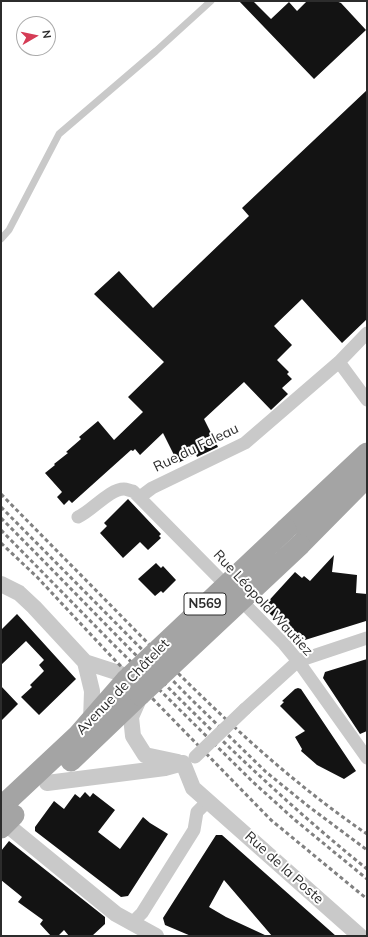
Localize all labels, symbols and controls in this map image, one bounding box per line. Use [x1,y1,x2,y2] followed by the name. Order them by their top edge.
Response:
[16,16,56,56] north arrow
[39,29,54,39] text: N
[151,420,241,476] street label: Rue du Faleau
[210,547,316,659] street label: Rue Léopold Wautiez
[184,593,226,615] road number: N569
[73,636,173,738] street label: Avenue de Châtelet
[241,828,327,908] street label: Rue de la Poste

